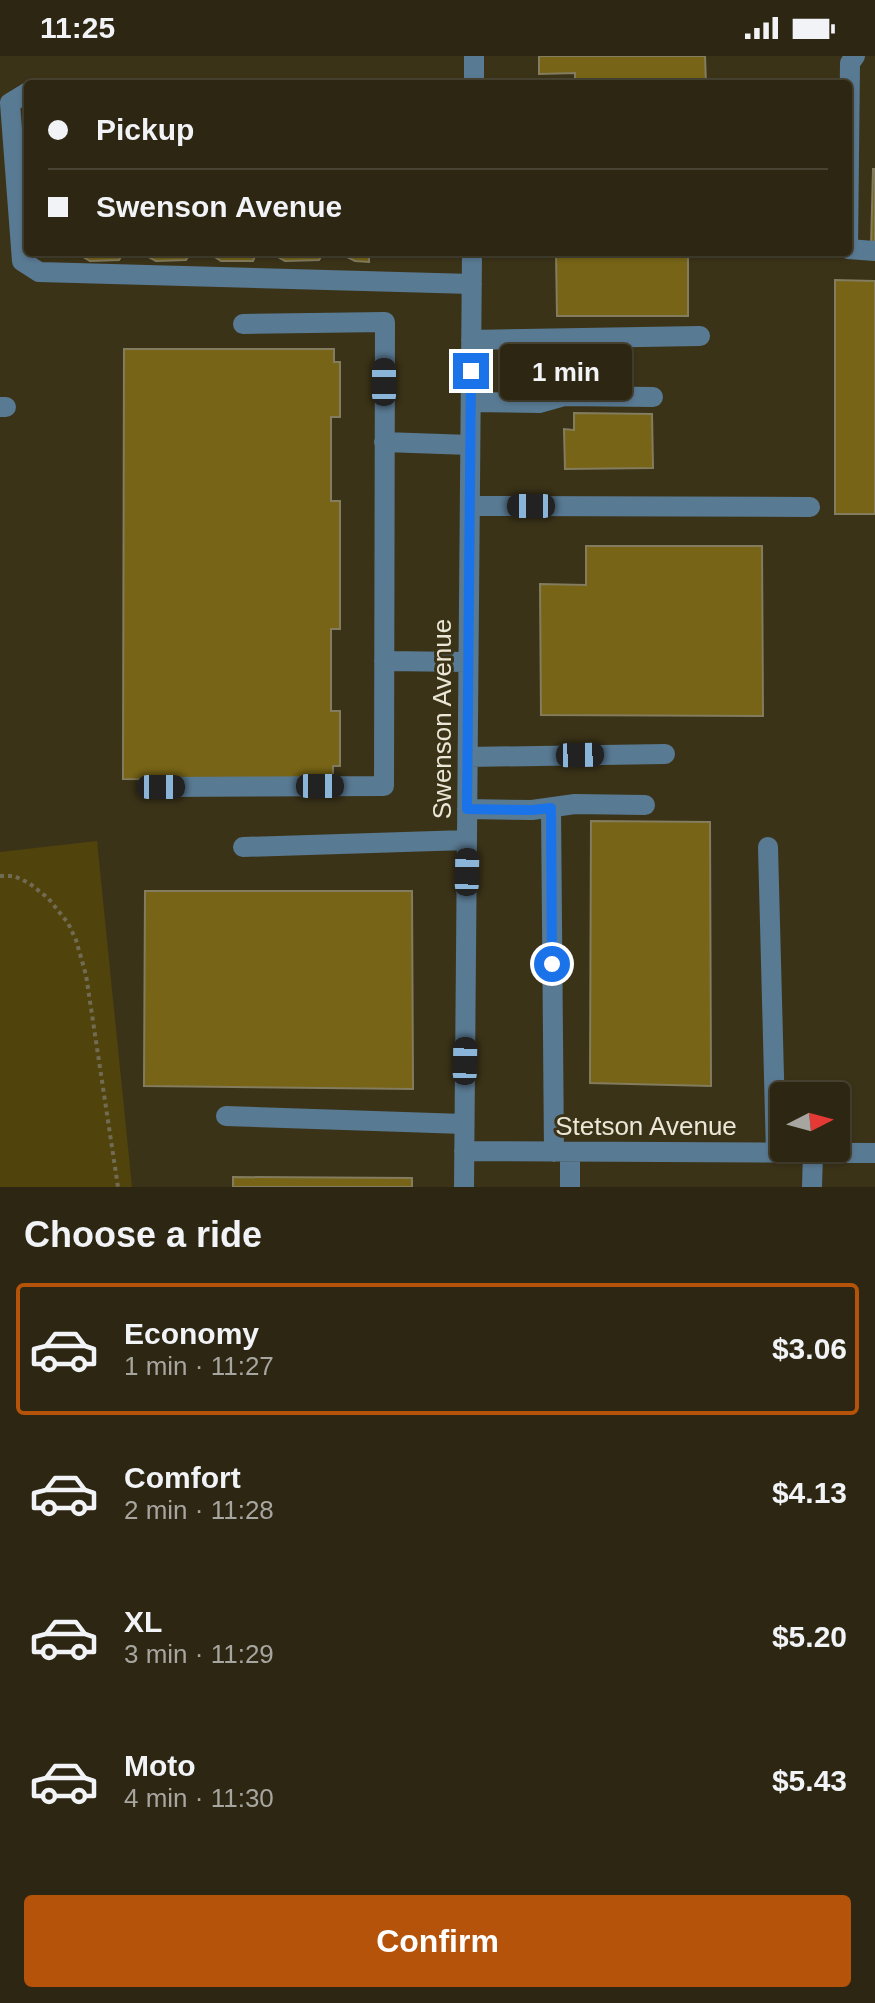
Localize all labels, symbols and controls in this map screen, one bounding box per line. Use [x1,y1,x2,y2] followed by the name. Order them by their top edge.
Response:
[40,11,115,44] text: 11:25
[96,113,194,146] text: Pickup
[96,190,342,223] text: Swenson Avenue
[499,343,631,399] callout: 1 min
[453,353,489,389] route end
[532,357,600,387] text: 1 min
[372,358,396,406] car
[507,494,555,518] car
[427,619,457,819] street label: Swenson Avenue
[556,743,604,767] car
[296,774,344,798] car
[137,775,185,799] car
[455,848,479,896] car
[534,946,570,982] route start
[453,1037,477,1085] car
[770,1082,850,1162] north arrow
[770,1082,850,1162] map controls
[555,1111,737,1141] street label: Stetson Avenue
[24,1214,262,1255] text: Choose a ride
[28,1313,100,1385] icon: car
[124,1317,259,1350] text: Economy
[772,1332,847,1365] text: $3.06
[124,1351,274,1381] text: 1 min · 11:27
[28,1457,100,1529] icon: car
[124,1461,241,1494] text: Comfort
[772,1476,847,1509] text: $4.13
[124,1495,274,1525] text: 2 min · 11:28
[28,1601,100,1673] icon: car
[124,1605,162,1638] text: XL
[772,1620,847,1653] text: $5.20
[124,1639,274,1669] text: 3 min · 11:29
[28,1745,100,1817] icon: car
[124,1749,196,1782] text: Moto
[772,1764,847,1797] text: $5.43
[124,1783,274,1813] text: 4 min · 11:30
[24,1895,851,1987] button: Confirm

